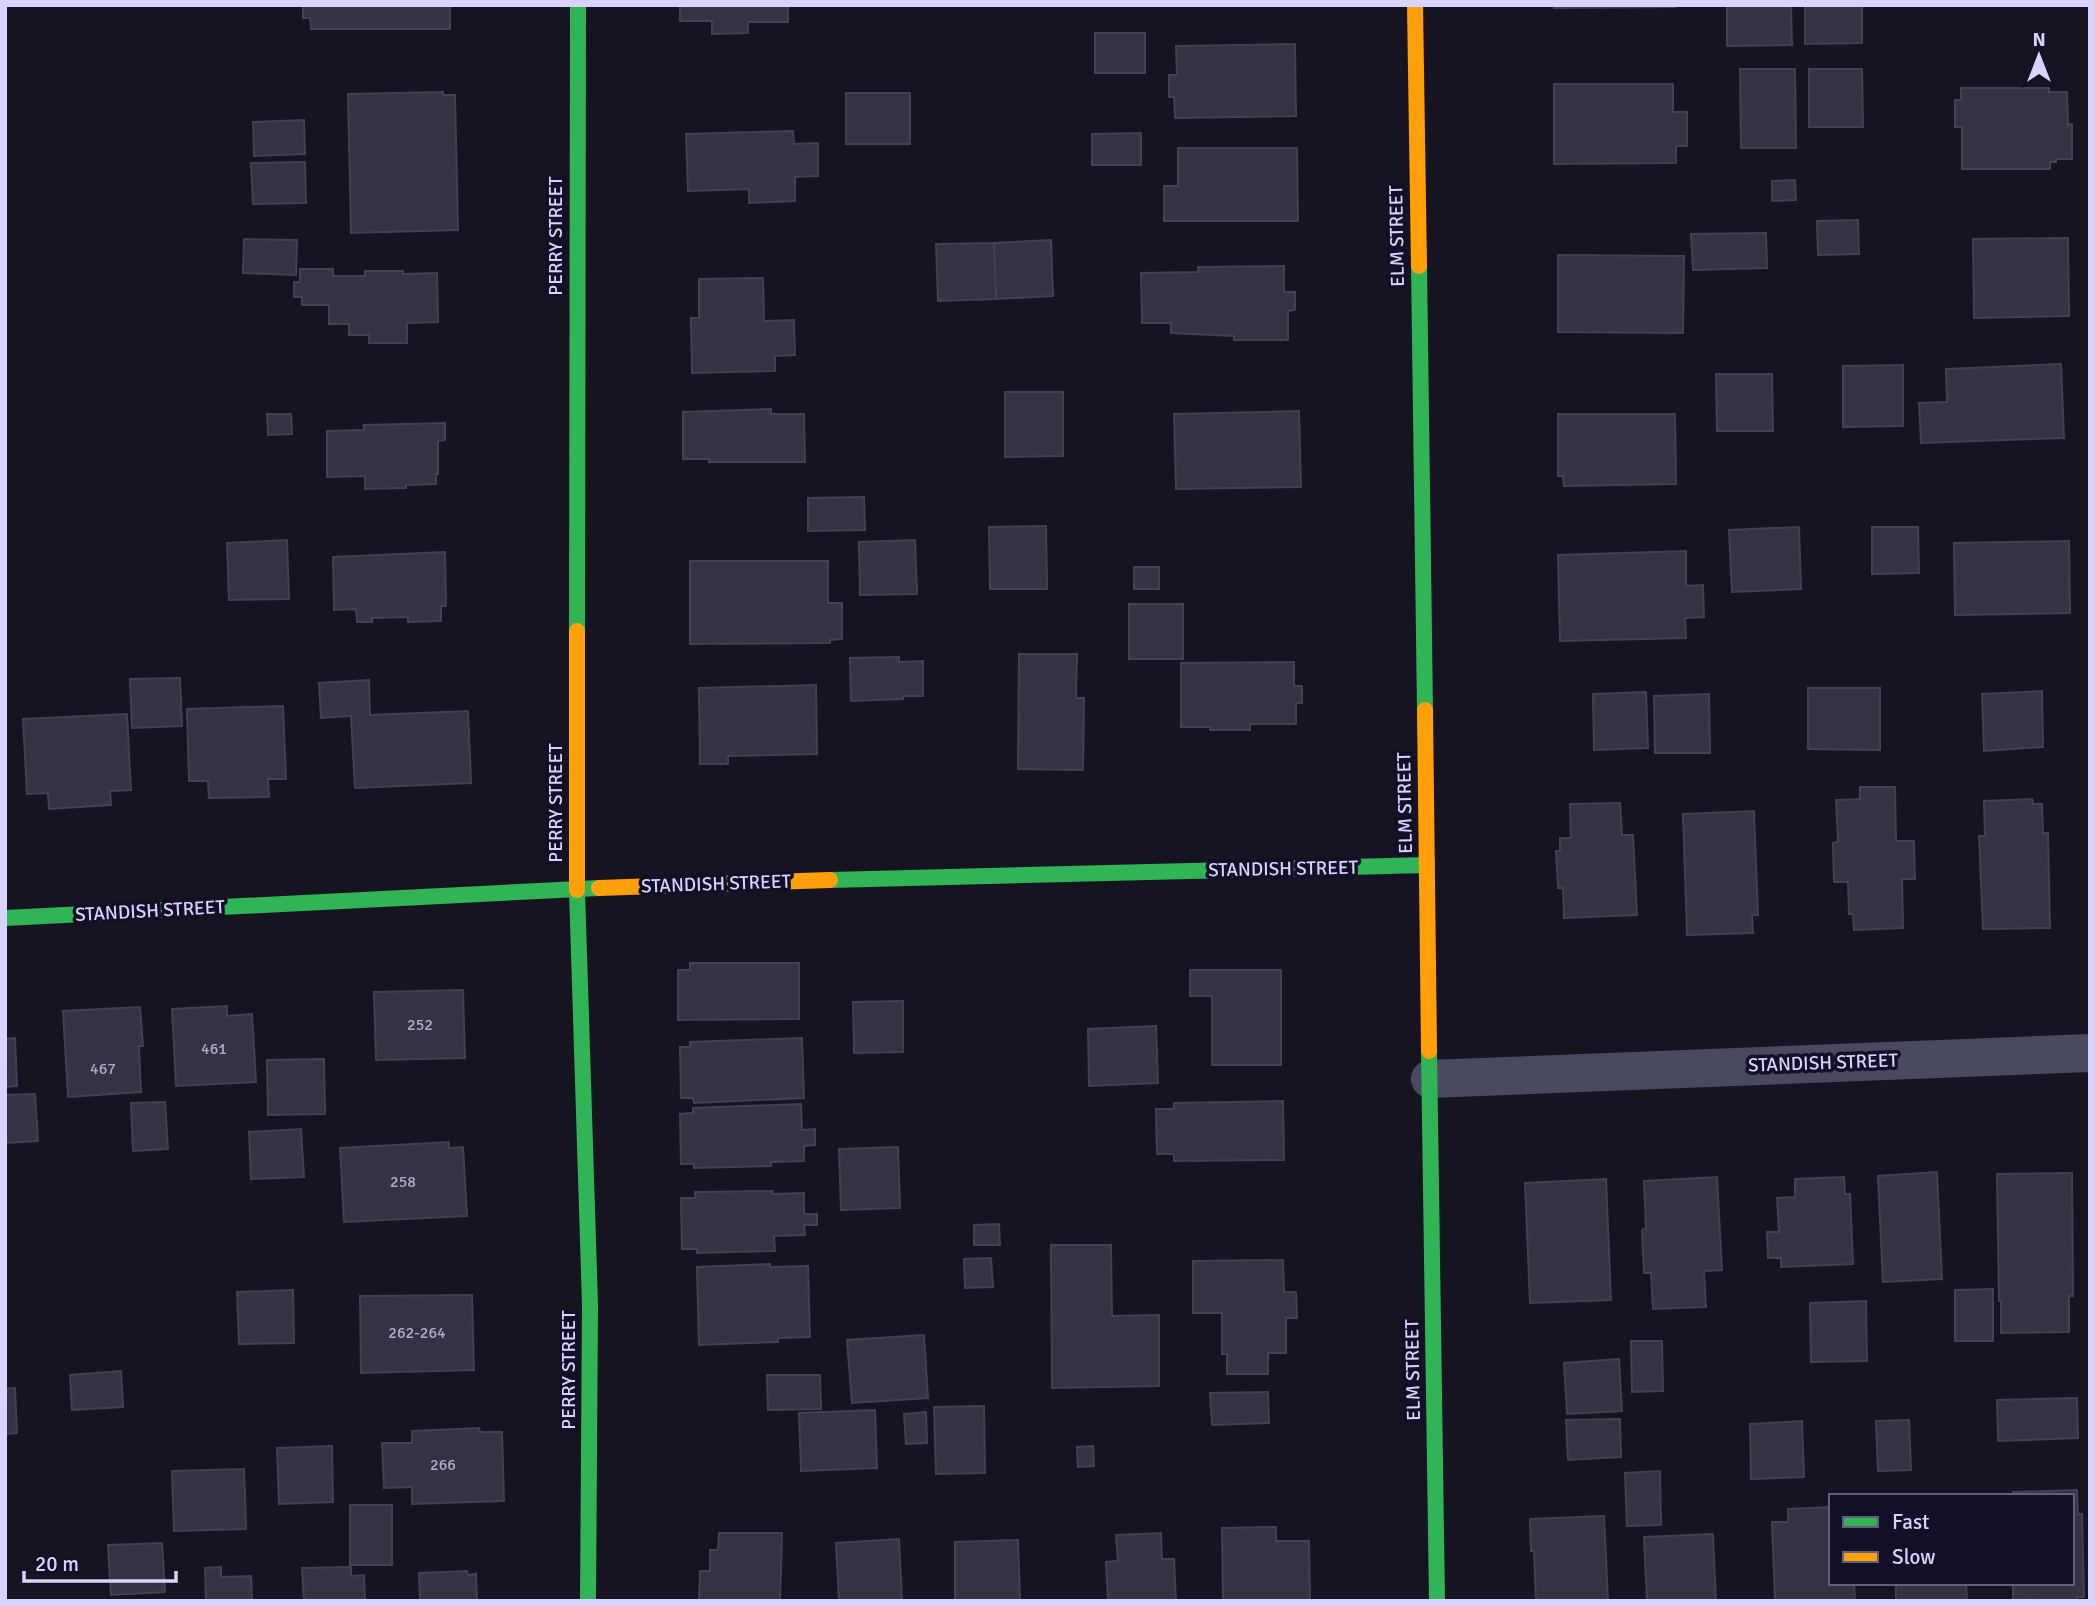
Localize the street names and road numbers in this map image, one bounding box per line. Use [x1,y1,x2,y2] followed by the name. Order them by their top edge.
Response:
[544,176,568,296] street label: PERRY STREET
[1384,184,1410,287] street label: ELM STREET
[544,743,568,863] street label: PERRY STREET
[1392,751,1418,854] street label: ELM STREET
[1208,856,1359,882] street label: STANDISH STREET
[641,869,792,899] street label: STANDISH STREET
[75,895,226,927] street label: STANDISH STREET
[1748,1048,1899,1078] street label: STANDISH STREET
[557,1310,581,1430] street label: PERRY STREET
[1400,1318,1426,1421] street label: ELM STREET

